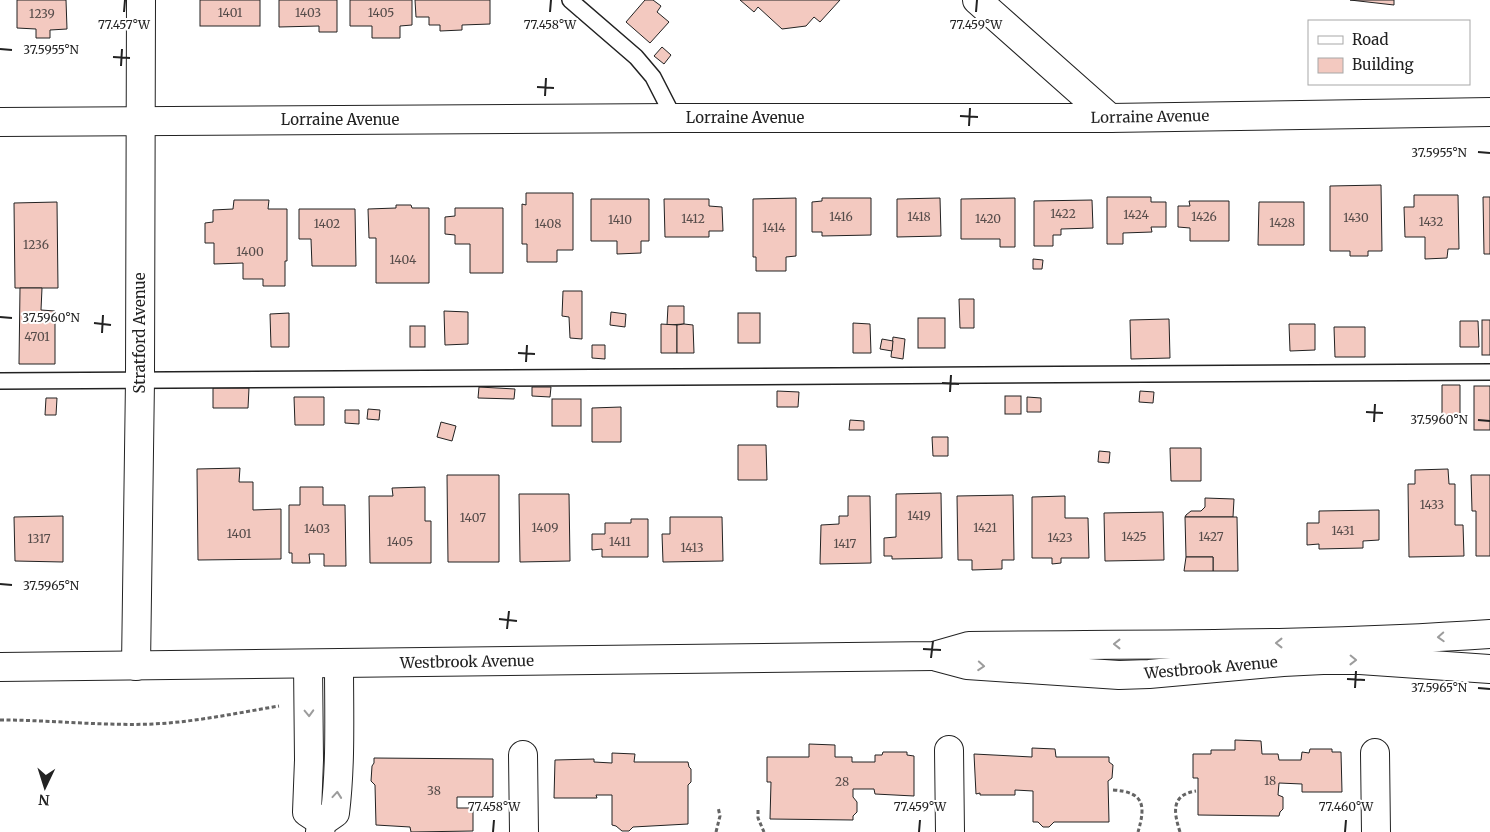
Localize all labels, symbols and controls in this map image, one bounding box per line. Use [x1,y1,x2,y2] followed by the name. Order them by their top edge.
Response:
[218,5,243,20] house number: 1401
[295,5,321,20] house number: 1403
[368,5,394,20] house number: 1405
[29,6,55,21] house number: 1239
[98,17,151,32] text: 77.457°W
[524,17,577,32] text: 77.458°W
[950,17,1003,32] text: 77.459°W
[1308,20,1470,85] legend
[1352,30,1388,49] text: Road
[23,42,79,57] text: 37.5955°N
[1352,55,1414,74] text: Building
[1091,106,1210,127] street label: Lorraine Avenue
[686,108,804,127] street label: Lorraine Avenue
[281,110,399,129] street label: Lorraine Avenue
[1411,145,1467,160] text: 37.5955°N
[1050,206,1076,221] house number: 1422
[1123,207,1149,222] house number: 1424
[829,209,853,224] house number: 1416
[907,209,931,224] house number: 1418
[1191,209,1217,224] house number: 1426
[1343,210,1369,225] house number: 1430
[681,211,705,226] house number: 1412
[975,211,1001,226] house number: 1420
[608,212,632,227] house number: 1410
[1419,214,1443,229] house number: 1432
[1269,215,1295,230] house number: 1428
[314,216,340,231] house number: 1402
[535,216,561,231] house number: 1408
[762,220,786,235] house number: 1414
[23,237,49,252] house number: 1236
[236,244,264,259] house number: 1400
[390,252,417,267] house number: 1404
[130,272,149,393] street label: Stratford Avenue
[22,310,81,325] text: 37.5960°N
[24,329,50,344] house number: 4701
[1410,412,1469,427] text: 37.5960°N
[1420,497,1444,512] house number: 1433
[907,508,931,523] house number: 1419
[460,510,486,525] house number: 1407
[532,520,558,535] house number: 1409
[973,520,997,535] house number: 1421
[304,521,330,536] house number: 1403
[1332,523,1355,538] house number: 1431
[227,526,252,541] house number: 1401
[1121,529,1147,544] house number: 1425
[1198,529,1224,544] house number: 1427
[1047,530,1073,545] house number: 1423
[27,531,51,546] house number: 1317
[387,534,413,549] house number: 1405
[609,534,631,549] house number: 1411
[834,536,857,551] house number: 1417
[680,540,704,555] house number: 1413
[23,578,80,593] text: 37.5965°N
[1437,632,1445,643] one-way arrow
[1275,638,1283,649] one-way arrow
[1112,639,1120,649] one-way arrow
[399,651,534,672] street label: Westbrook Avenue
[1142,652,1279,683] street label: Westbrook Avenue
[1349,655,1357,665] one-way arrow
[977,660,985,671] one-way arrow
[1411,680,1468,695] text: 37.5965°N
[304,710,314,717] one-way arrow
[20,762,70,812] north arrow
[1264,773,1276,788] house number: 18
[835,774,849,789] house number: 28
[427,783,441,798] house number: 38
[331,790,342,798] one-way arrow
[38,791,50,809] text: N
[468,799,521,814] text: 77.458°W
[894,799,947,814] text: 77.459°W
[1319,799,1374,814] text: 77.460°W

